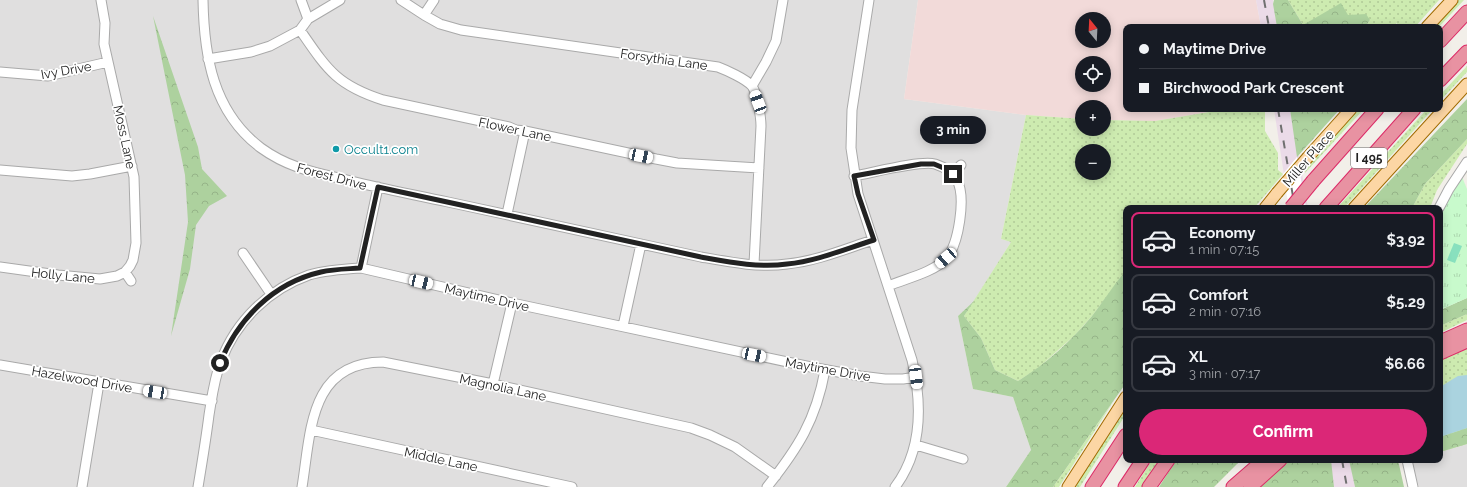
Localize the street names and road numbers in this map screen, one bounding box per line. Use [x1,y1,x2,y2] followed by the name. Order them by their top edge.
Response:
[619,46,709,73] street label: Forsythia Lane
[40,59,93,82] street label: Ivy Drive
[110,104,139,171] street label: Moss Lane
[477,114,553,145] street label: Flower Lane
[1280,127,1337,190] street label: Miller Place
[1351,148,1387,168] road number: I 495
[295,160,369,193] street label: Forest Drive
[30,265,96,286] street label: Holly Lane
[443,280,531,315] street label: Maytime Drive
[784,355,872,384] street label: Maytime Drive
[30,363,134,396] street label: Hazelwood Drive
[458,371,548,404] street label: Magnolia Lane
[403,444,479,475] street label: Middle Lane

